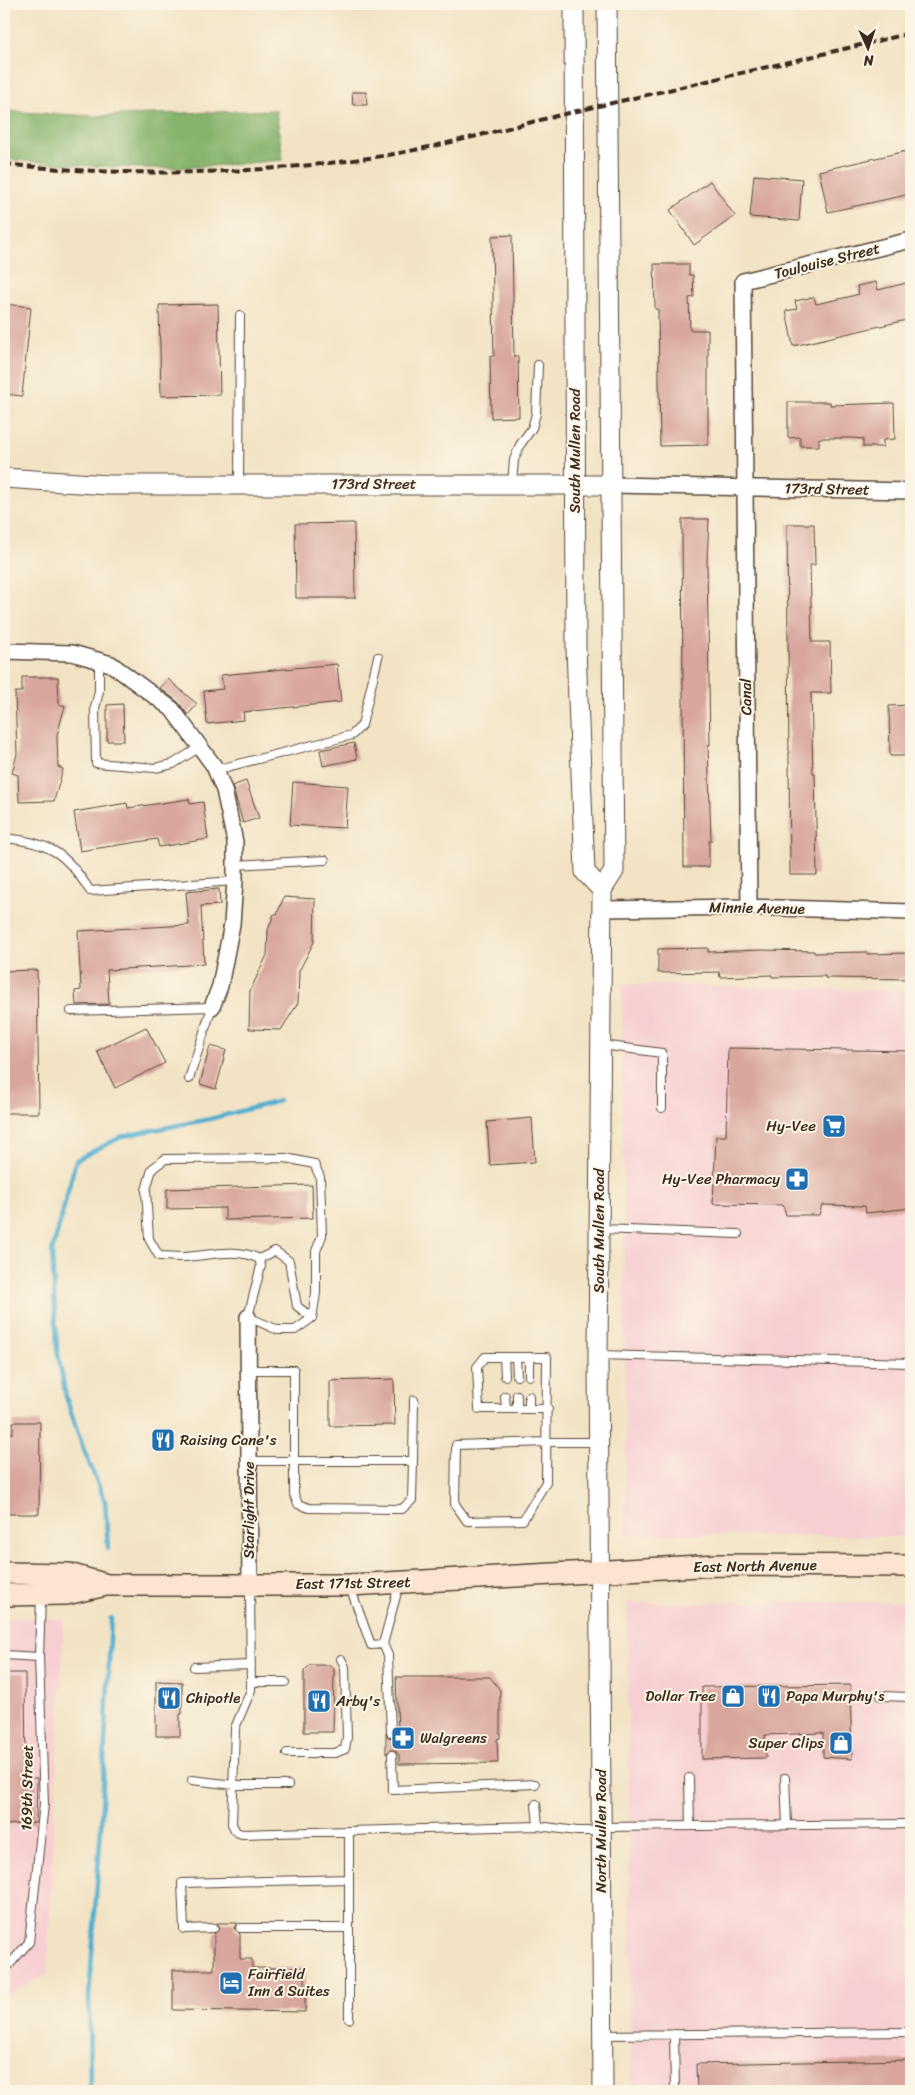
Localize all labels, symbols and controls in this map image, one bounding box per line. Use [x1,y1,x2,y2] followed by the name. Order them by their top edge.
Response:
[842,22,892,72] north arrow
[863,48,875,73] text: N
[771,235,883,287] street label: Toulouise Street
[562,388,588,513] street label: South Mullen Road
[332,471,417,497] street label: 173rd Street
[784,475,870,503] street label: 173rd Street
[733,678,759,716] street label: Canal
[709,894,805,922] street label: Minnie Avenue
[766,1113,816,1139] place label: Hy-Vee
[821,1113,847,1139] supermarket icon: Hy-Vee
[662,1166,780,1192] place label: Hy-Vee Pharmacy
[784,1166,810,1192] pharmacy icon: Hy-Vee Pharmacy
[586,1168,612,1293] street label: South Mullen Road
[150,1427,176,1453] restaurant icon: Raising Cane's
[180,1427,277,1453] place label: Raising Cane's
[236,1461,262,1559] street label: Starlight Drive
[693,1552,817,1580] street label: East North Avenue
[295,1569,411,1597] street label: East 171st Street
[645,1683,716,1709] place label: Dollar Tree
[720,1683,746,1709] shop icon: Dollar Tree
[756,1683,782,1709] restaurant icon: Papa Murphy's
[786,1683,885,1709] place label: Papa Murphy's
[156,1685,182,1711] restaurant icon: Chipotle
[186,1685,240,1711] place label: Chipotle
[306,1688,332,1714] restaurant icon: Arby's
[335,1688,380,1714] place label: Arby's
[390,1725,416,1751] pharmacy icon: Walgreens
[420,1725,487,1751] place label: Walgreens
[748,1730,824,1756] place label: Super Clips
[828,1730,854,1756] shop icon: Super Clips
[13,1744,41,1831] street label: 169th Street
[588,1768,614,1893] street label: North Mullen Road
[247,1961,330,2004] place label: Fairfield Inn & Suites
[218,1970,244,1996] hotel icon: Fairfield Inn & Suites

